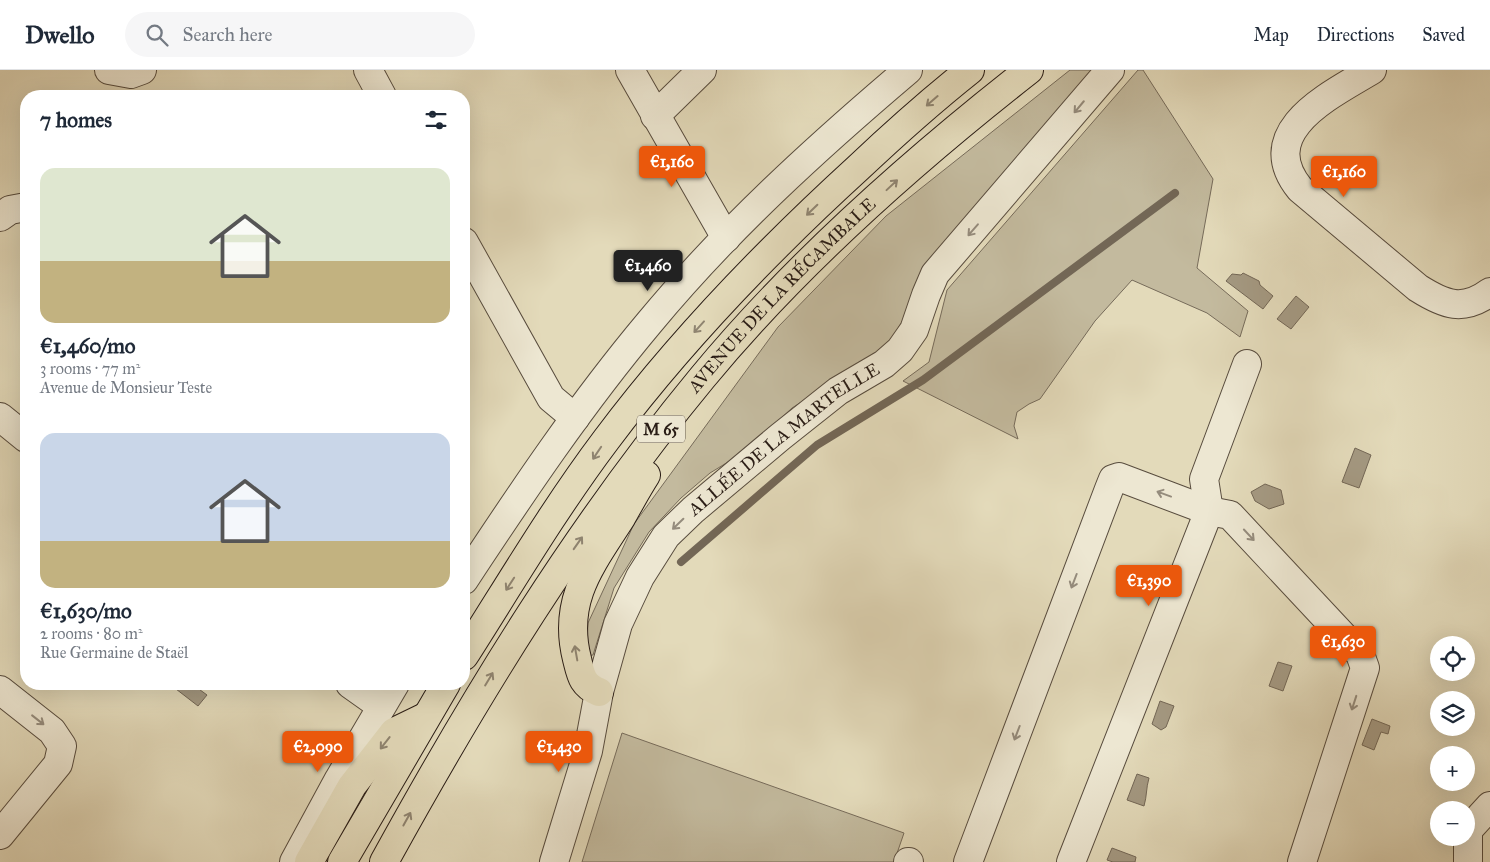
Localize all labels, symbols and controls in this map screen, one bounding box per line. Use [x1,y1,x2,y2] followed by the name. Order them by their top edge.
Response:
[125,12,475,57] search box
[25,20,95,50] text: Dwello
[143,21,171,49] icon: search
[183,23,273,46] text: Search here
[1253,24,1289,46] text: Map
[1317,24,1394,46] text: Directions
[1422,24,1465,46] text: Saved
[926,95,939,107] one-way arrow
[1073,100,1084,113] one-way arrow
[422,106,450,134] icon: filters
[40,107,112,133] text: 7 homes
[631,146,713,188] pin: €1,160
[650,152,694,171] text: €1,160
[1303,156,1385,198] pin: €1,160
[1322,162,1366,181] text: €1,160
[886,179,899,191] one-way arrow
[683,193,880,398] street label: AVENUE DE LA RÉCAMBALE
[200,201,290,291] icon: home
[805,204,818,216] one-way arrow
[967,224,979,237] one-way arrow
[607,250,689,292] pin: €1,460
[625,256,671,275] text: €1,460
[693,320,704,333] one-way arrow
[40,333,136,359] text: €1,460/mo
[683,358,884,521] street label: ALLÉE DE LA MARTELLE
[40,359,140,378] text: 3 rooms · 77 m²
[40,378,212,397] text: Avenue de Monsieur Teste
[637,416,685,442] road number: M 65
[592,446,602,460] one-way arrow
[200,466,290,556] icon: home
[1156,489,1172,498] one-way arrow
[672,518,684,531] one-way arrow
[1243,529,1255,542] one-way arrow
[573,536,583,550] one-way arrow
[1108,564,1190,607] pin: €1,390
[1127,571,1171,590] text: €1,390
[1069,572,1078,588] one-way arrow
[505,576,515,590] one-way arrow
[40,598,132,624] text: €1,630/mo
[40,624,143,643] text: 2 rooms · 80 m²
[1302,626,1384,668] pin: €1,630
[1321,632,1365,651] text: €1,630
[1430,636,1475,846] map controls
[1430,636,1475,681] button: locate
[40,643,188,662] text: Rue Germaine de Staël
[571,645,581,661] one-way arrow
[484,672,494,686] one-way arrow
[1430,691,1475,736] button: layers
[1349,695,1358,711] one-way arrow
[31,715,44,726] one-way arrow
[1012,724,1021,740] one-way arrow
[277,730,359,773] pin: €2,090
[518,730,600,773] pin: €1,430
[380,736,391,749] one-way arrow
[293,737,343,756] text: €2,090
[536,737,582,756] text: €1,430
[1430,746,1475,791] button: +
[1430,801,1475,846] button: −
[403,813,413,827] one-way arrow

